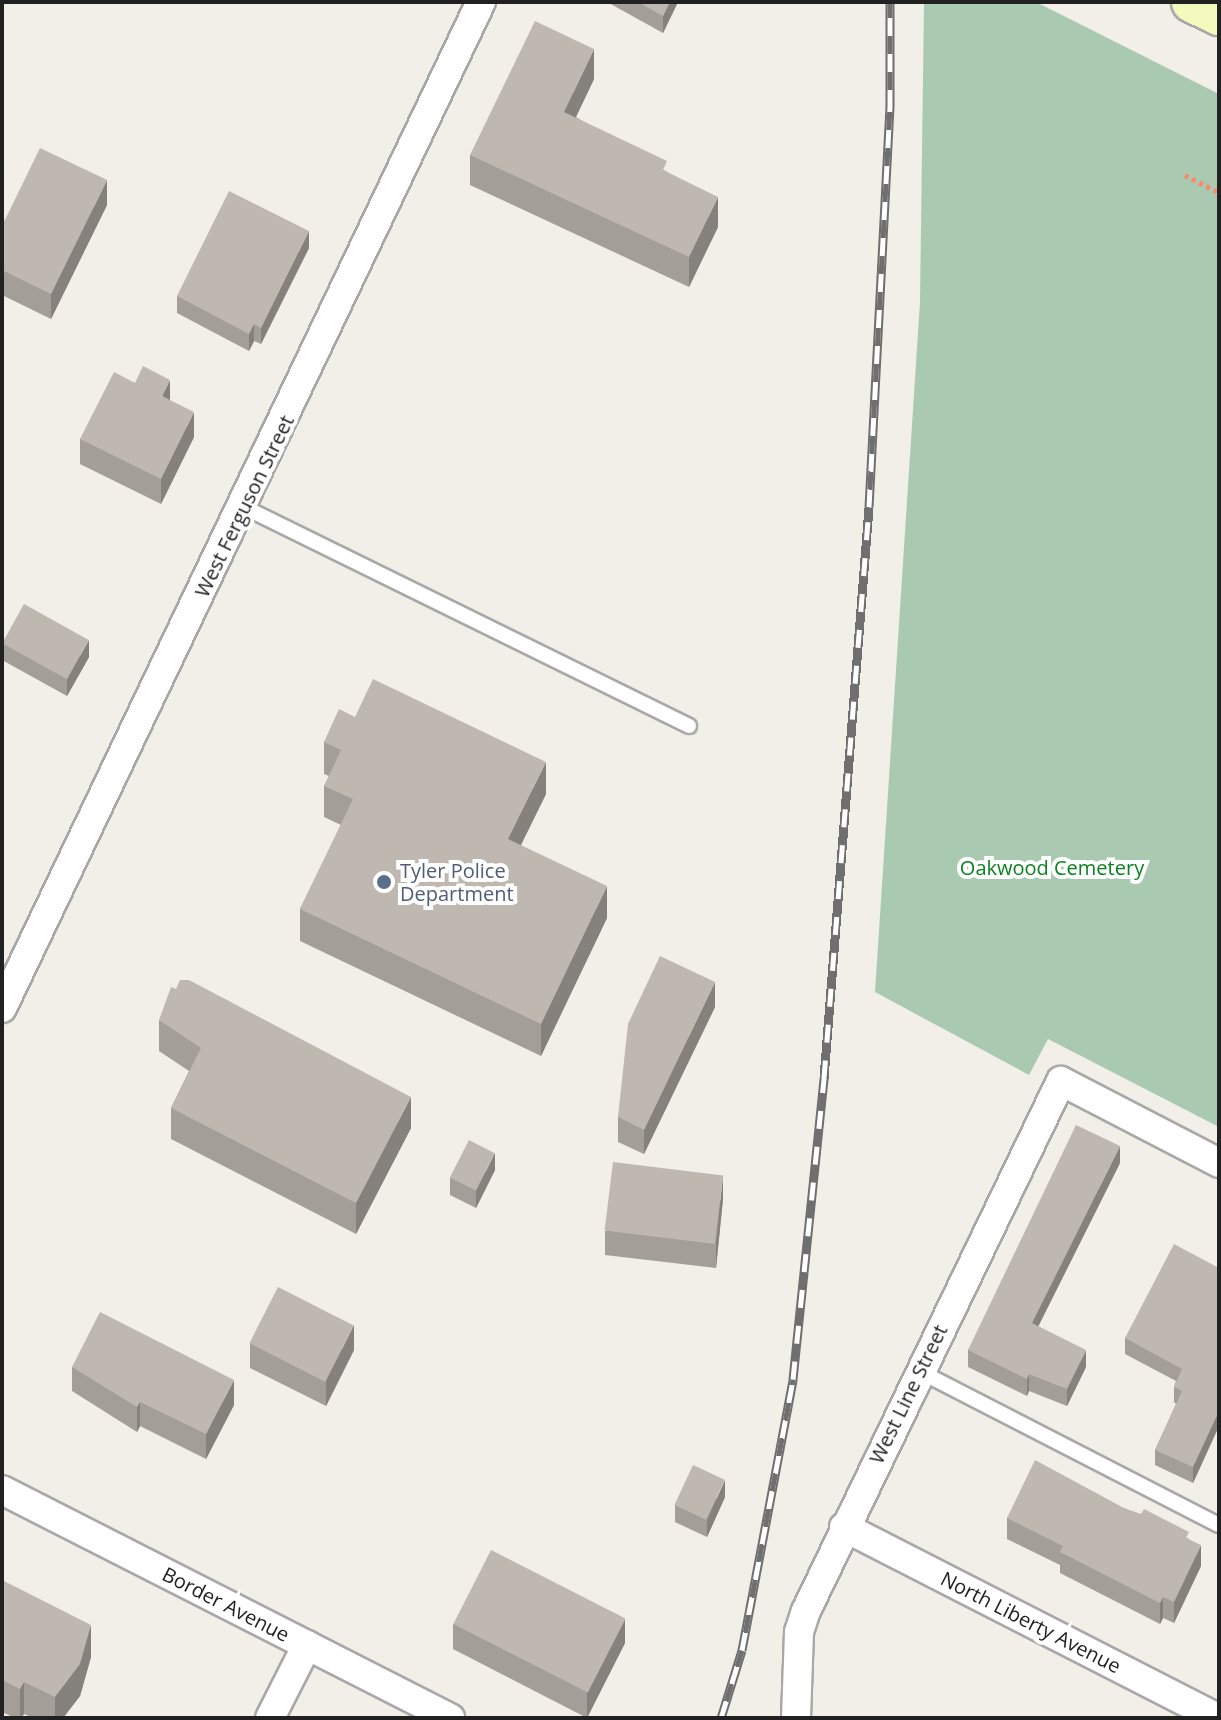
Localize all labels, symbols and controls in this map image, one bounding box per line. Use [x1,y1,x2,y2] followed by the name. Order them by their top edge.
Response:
[190,411,298,601] street label: West Ferguson Street
[960,855,1144,879] park label: Oakwood Cemetery
[400,858,514,905] place label: Tyler Police Department
[375,873,393,891] marker: Tyler Police Department
[864,1321,952,1467] street label: West Line Street
[158,1562,294,1646] street label: Border Avenue
[937,1566,1125,1678] street label: North Liberty Avenue

